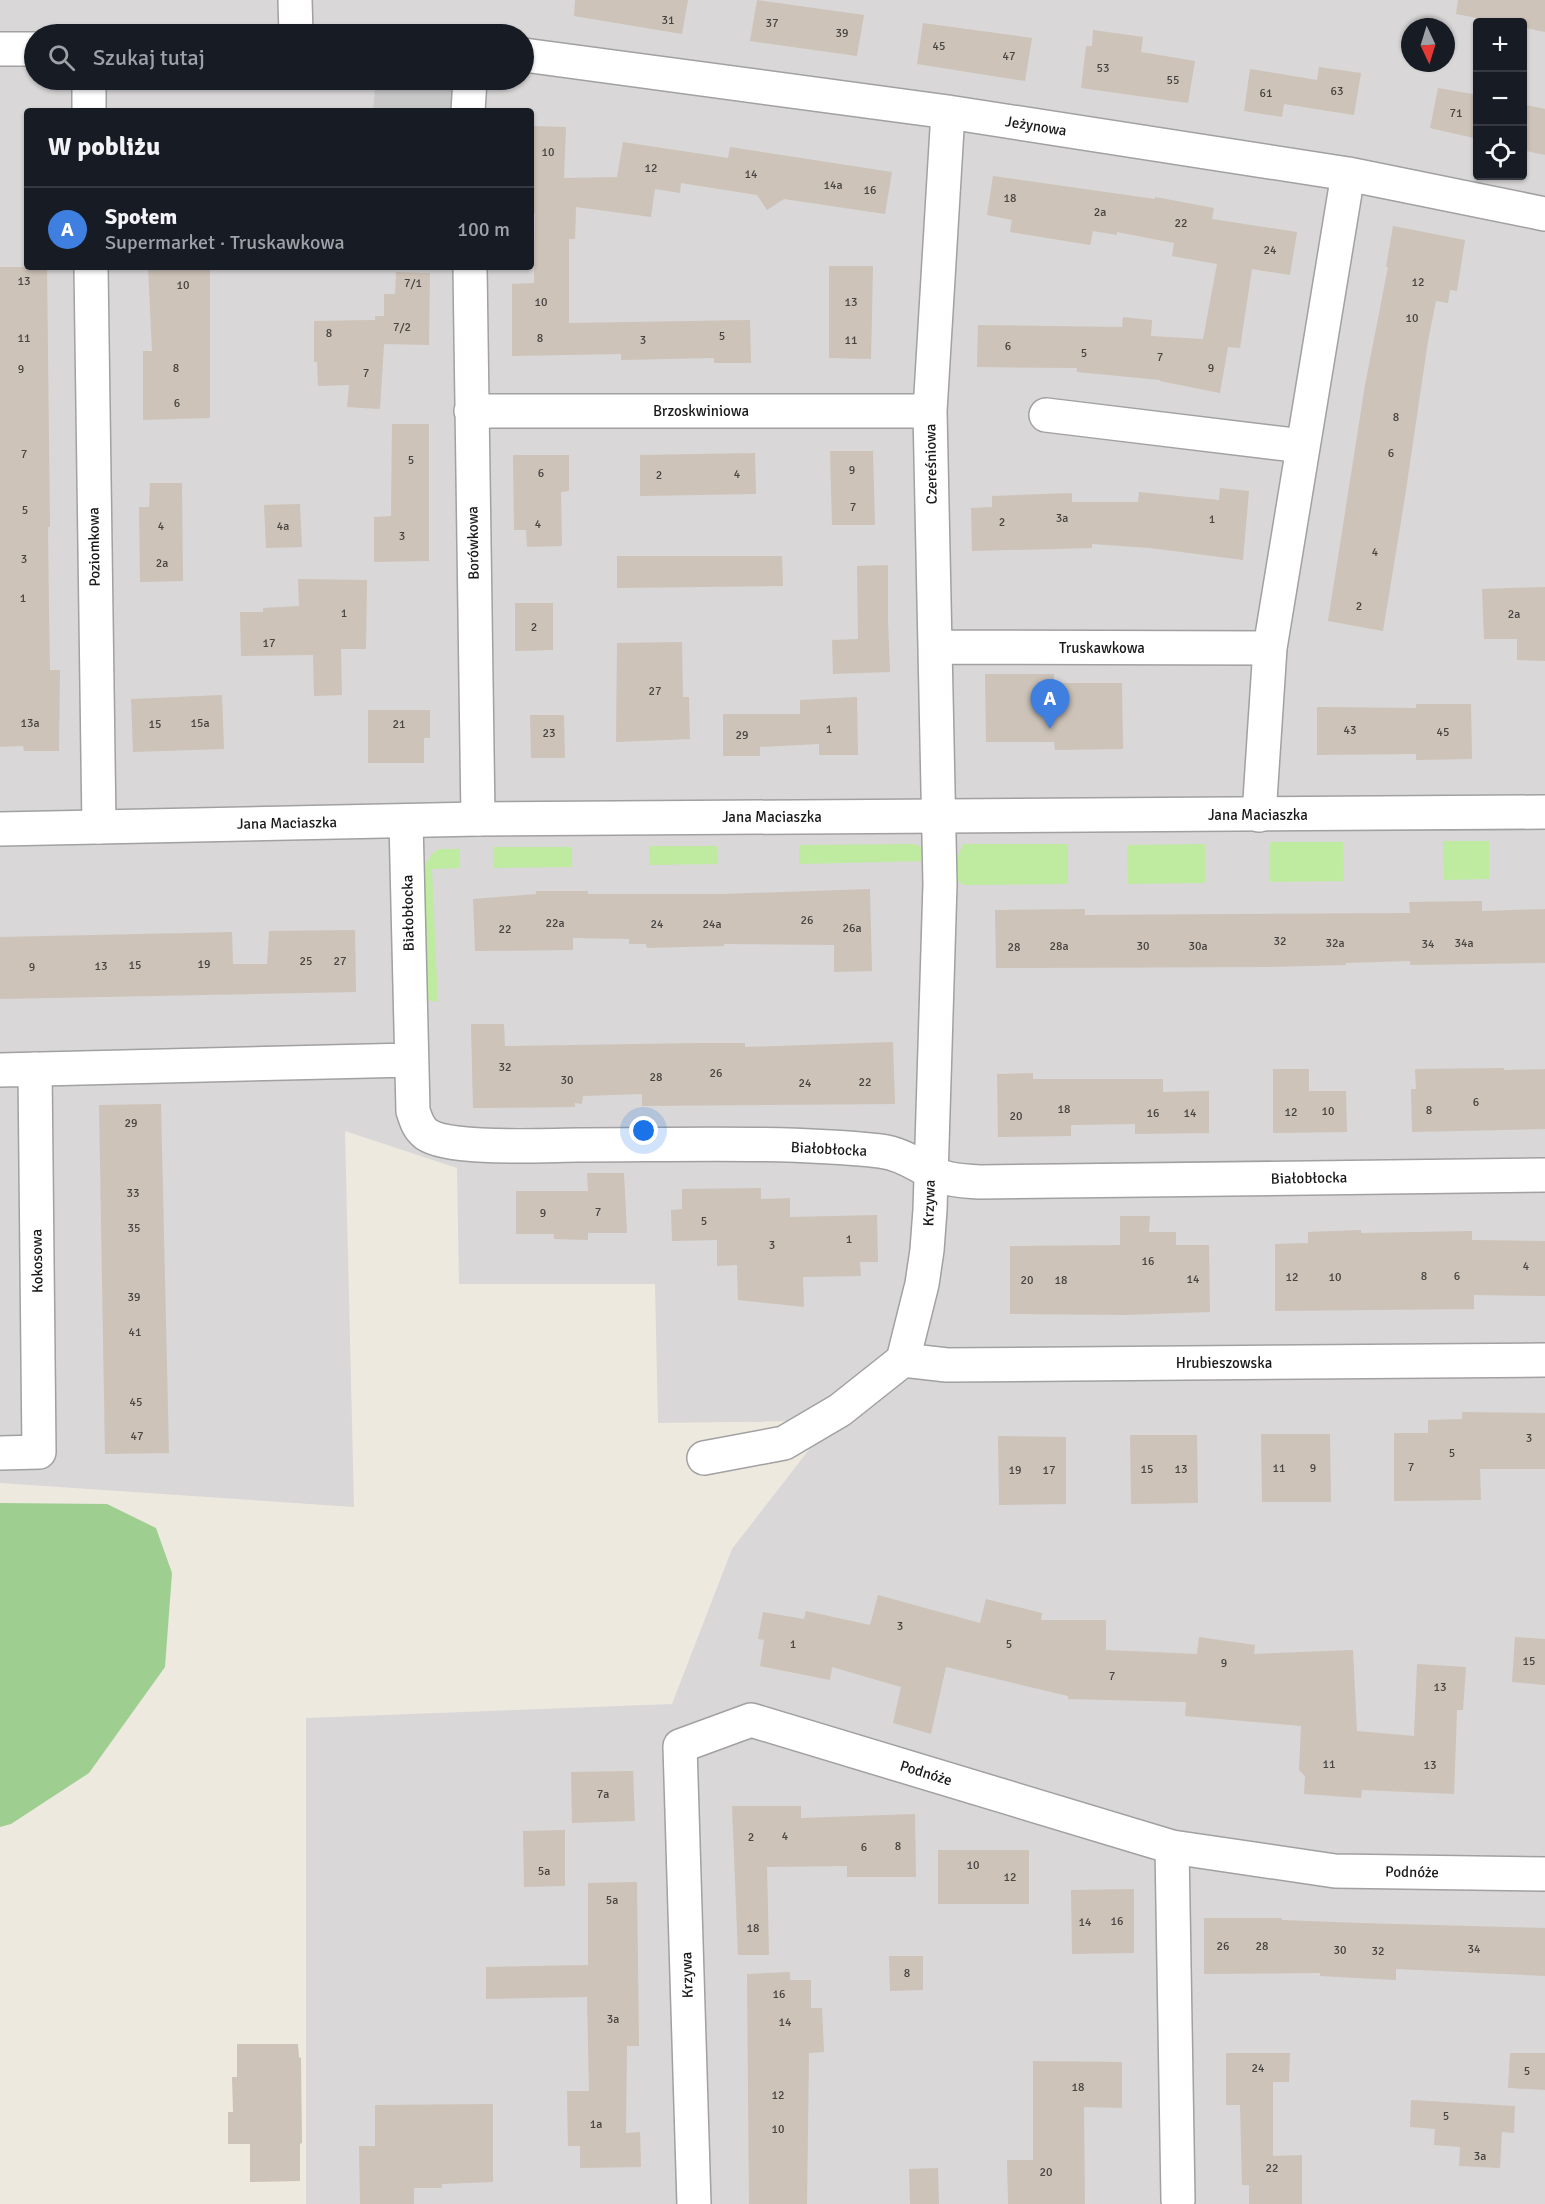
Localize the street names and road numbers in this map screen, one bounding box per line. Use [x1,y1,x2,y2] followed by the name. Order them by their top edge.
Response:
[1004,112,1068,140] street label: Jeżynowa
[653,402,749,420] street label: Brzoskwiniowa
[921,424,941,504] street label: Czereśniowa
[463,506,483,580] street label: Borówkowa
[84,507,104,587] street label: Poziomkowa
[1059,639,1145,657] street label: Truskawkowa
[1208,806,1308,824] street label: Jana Maciaszka
[722,808,822,826] street label: Jana Maciaszka
[237,813,337,833] street label: Jana Maciaszka
[398,875,418,951] street label: Białobłocka
[790,1138,868,1160] street label: Białobłocka
[1271,1168,1347,1188] street label: Białobłocka
[919,1179,939,1227] street label: Krzywa
[27,1229,47,1293] street label: Kokosowa
[1176,1354,1272,1372] street label: Hrubieszowska
[898,1757,954,1789] street label: Podnóże
[1385,1863,1439,1881] street label: Podnóże
[677,1951,697,1999] street label: Krzywa

